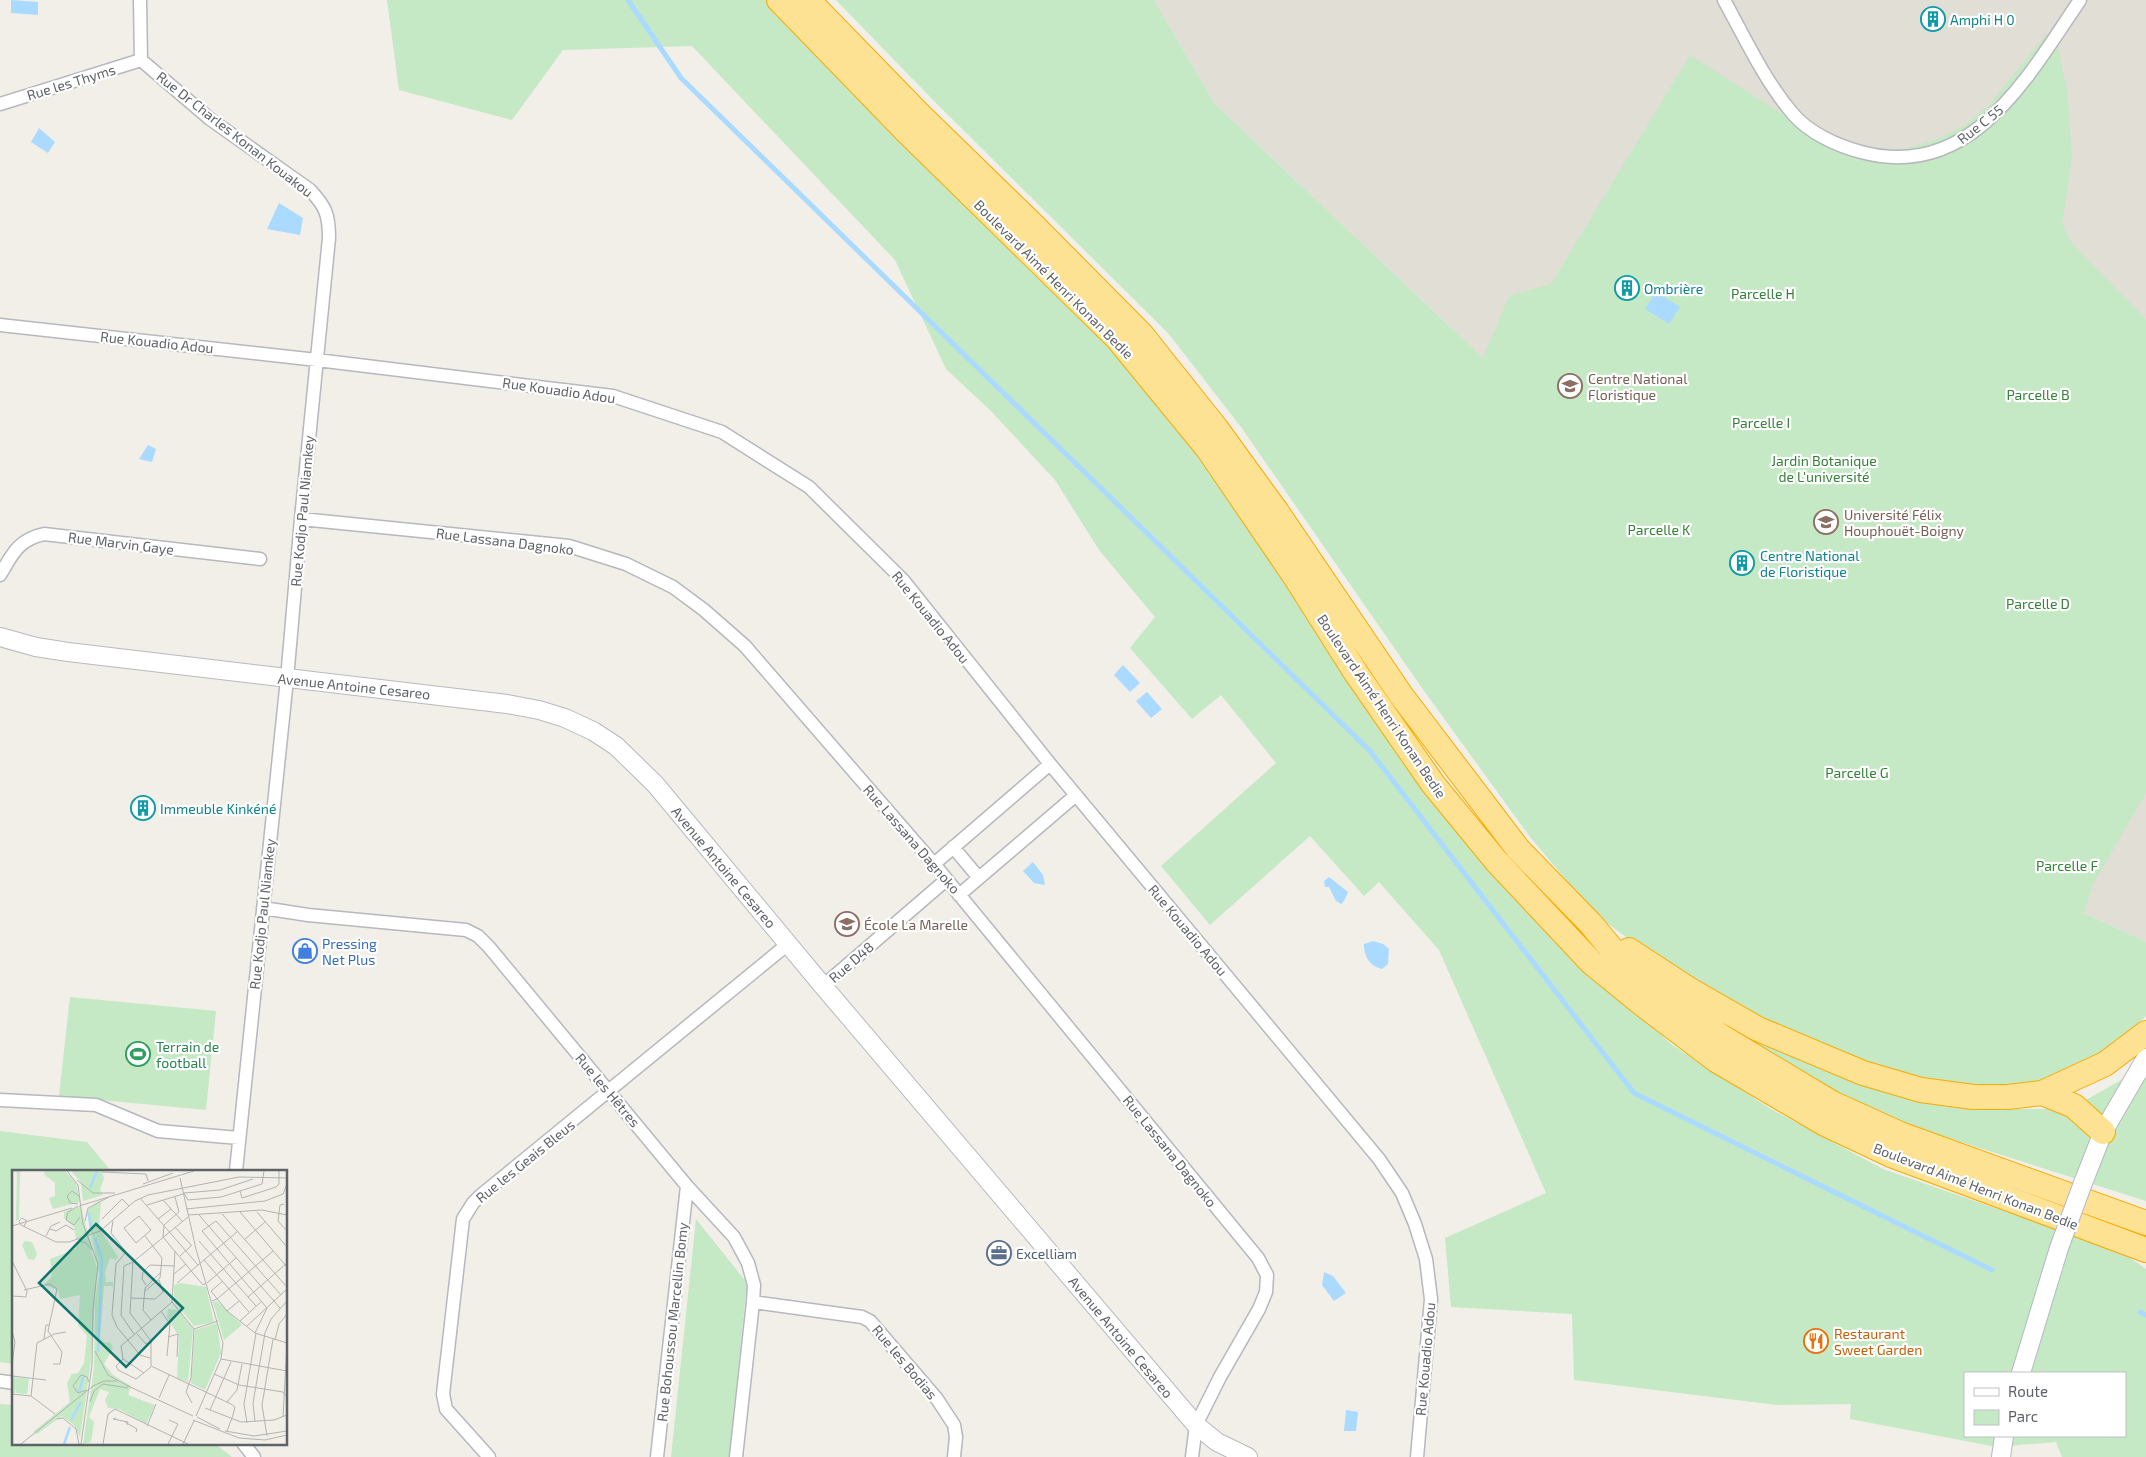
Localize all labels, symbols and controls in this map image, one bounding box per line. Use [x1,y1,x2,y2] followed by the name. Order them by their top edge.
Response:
[1920,6,1946,32] building icon: Amphi H 0
[1950,11,2015,28] place label: Amphi H 0
[25,60,117,104] street label: Rue les Thyms
[153,68,317,200] street label: Rue Dr Charles Konan Kouakou
[1954,101,2006,147] street label: Rue C 55
[971,196,1137,362] street label: Boulevard Aimé Henri Konan Bedie
[1614,275,1640,301] building icon: Ombrière
[1644,280,1703,297] place label: Ombrière
[1731,285,1795,302] park label: Parcelle H
[99,328,215,356] street label: Rue Kouadio Adou
[1588,370,1688,403] place label: Centre National Floristique
[1557,373,1583,399] school or university icon: Centre National Floristique
[501,374,617,406] street label: Rue Kouadio Adou
[2006,386,2070,403] park label: Parcelle B
[1732,414,1790,431] park label: Parcelle I
[287,434,317,587] street label: Rue Kodjo Paul Niamkey
[1771,452,1877,485] park label: Jardin Botanique de L'université
[1844,506,1965,539] place label: Université Félix Houphouët-Boigny
[1813,509,1839,535] school or university icon: Université Félix Houphouët-Boigny
[1628,521,1691,538] park label: Parcelle K
[435,524,575,558] street label: Rue Lassana Dagnoko
[67,528,175,558] street label: Rue Marvin Gaye
[1760,547,1860,580] place label: Centre National de Floristique
[1729,550,1755,576] building icon: Centre National de Floristique
[889,567,973,667] street label: Rue Kouadio Adou
[2006,595,2070,612] park label: Parcelle D
[1314,611,1450,801] street label: Boulevard Aimé Henri Konan Bedie
[277,670,431,702] street label: Avenue Antoine Cesareo
[1825,764,1889,781] park label: Parcelle G
[860,781,964,897] street label: Rue Lassana Dagnoko
[130,795,156,821] building icon: Immeuble Kinkéné
[160,800,276,817] place label: Immeuble Kinkéné
[668,803,780,931] street label: Avenue Antoine Cesareo
[246,837,278,990] street label: Rue Kodjo Paul Niamkey
[2036,857,2098,874] park label: Parcelle F
[1145,881,1231,979] street label: Rue Kouadio Adou
[834,911,860,937] school or university icon: École La Marelle
[864,916,968,933] place label: École La Marelle
[322,935,377,968] place label: Pressing Net Plus
[292,938,318,964] shop icon: Pressing Net Plus
[825,938,877,986] street label: Rue D48
[156,1038,219,1071] place label: Terrain de football
[125,1041,151,1067] sports icon: Terrain de football
[572,1050,644,1130] street label: Rue les Hêtres
[1120,1092,1220,1210] street label: Rue Lassana Dagnoko
[472,1116,578,1206] street label: Rue les Geais Bleus
[1871,1139,2081,1233] street label: Boulevard Aimé Henri Konan Bedie
[12,1170,288,1444] inset map
[653,1221,691,1422] street label: Rue Bohoussou Marcellin Bomy
[986,1240,1012,1266] office icon: Excelliam
[1016,1245,1077,1262] place label: Excelliam
[1065,1273,1177,1401] street label: Avenue Antoine Cesareo
[1412,1302,1438,1416] street label: Rue Kouadio Adou
[869,1321,941,1403] street label: Rue les Bodias
[1834,1325,1922,1358] place label: Restaurant Sweet Garden
[1803,1328,1829,1354] restaurant icon: Restaurant Sweet Garden
[1964,1372,2126,1437] legend
[2008,1382,2048,1400] text: Route
[2008,1407,2038,1425] text: Parc

